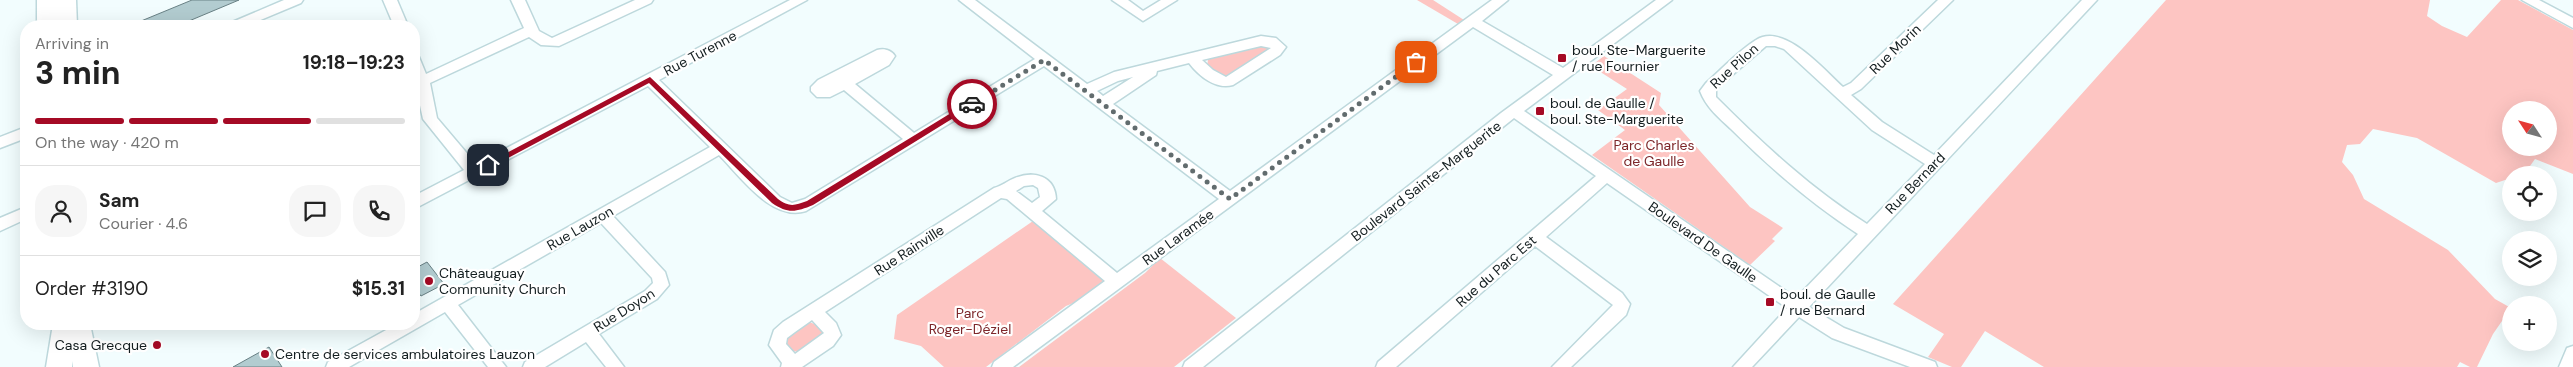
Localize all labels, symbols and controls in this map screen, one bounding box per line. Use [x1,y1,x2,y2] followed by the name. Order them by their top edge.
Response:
[1865,20,1925,78] street label: Rue Morin
[660,26,740,80] street label: Rue Turenne
[35,33,109,54] text: Arriving in
[1706,40,1762,92] street label: Rue Pilon
[1395,41,1437,83] pin
[1572,41,1706,75] place label: boul. Ste-Marguerite / rue Fournier
[1402,48,1430,76] icon: bag
[303,50,405,75] text: 19:18–19:23
[35,52,120,94] text: 3 min
[1556,52,1568,64] marker: boul. Ste-Marguerite / rue Fournier
[947,79,997,129] courier
[958,90,986,118] icon: car
[1550,94,1684,128] place label: boul. de Gaulle / boul. Ste-Marguerite
[2502,101,2558,156] north arrow
[2502,101,2557,351] map controls
[1534,105,1546,117] marker: boul. de Gaulle / boul. Ste-Marguerite
[1347,117,1505,245] street label: Boulevard Sainte-Marguerite
[35,132,179,153] text: On the way · 420 m
[1613,136,1695,170] park label: Parc Charles de Gaulle
[467,144,509,186] pin
[1881,148,1949,218] street label: Rue Bernard
[474,151,502,179] icon: home
[2502,166,2557,221] button: locate
[35,185,87,237] button: person
[289,185,341,237] button: chat
[353,185,405,237] button: phone
[99,188,140,213] text: Sam
[1645,198,1761,287] street label: Boulevard De Gaulle
[544,202,616,254] street label: Rue Lauzon
[1139,205,1217,269] street label: Rue Laramée
[99,213,188,234] text: Courier · 4.6
[871,221,947,279] street label: Rue Rainville
[1452,231,1540,311] street label: Rue du Parc Est
[2502,231,2557,286] button: layers
[439,264,566,298] place label: Châteauguay Community Church
[423,275,435,287] marker: Châteauguay Community Church
[35,276,148,301] text: Order #3190
[352,276,405,301] text: $15.31
[590,284,658,336] street label: Rue Doyon
[1780,285,1876,319] place label: boul. de Gaulle / rue Bernard
[1764,296,1776,308] marker: boul. de Gaulle / rue Bernard
[2502,296,2557,351] button: +
[929,304,1011,338] park label: Parc Roger-Déziel
[55,336,147,354] place label: Casa Grecque
[151,339,163,351] marker: Casa Grecque
[275,345,535,363] place label: Centre de services ambulatoires Lauzon
[259,348,271,360] marker: Centre de services ambulatoires Lauzon

